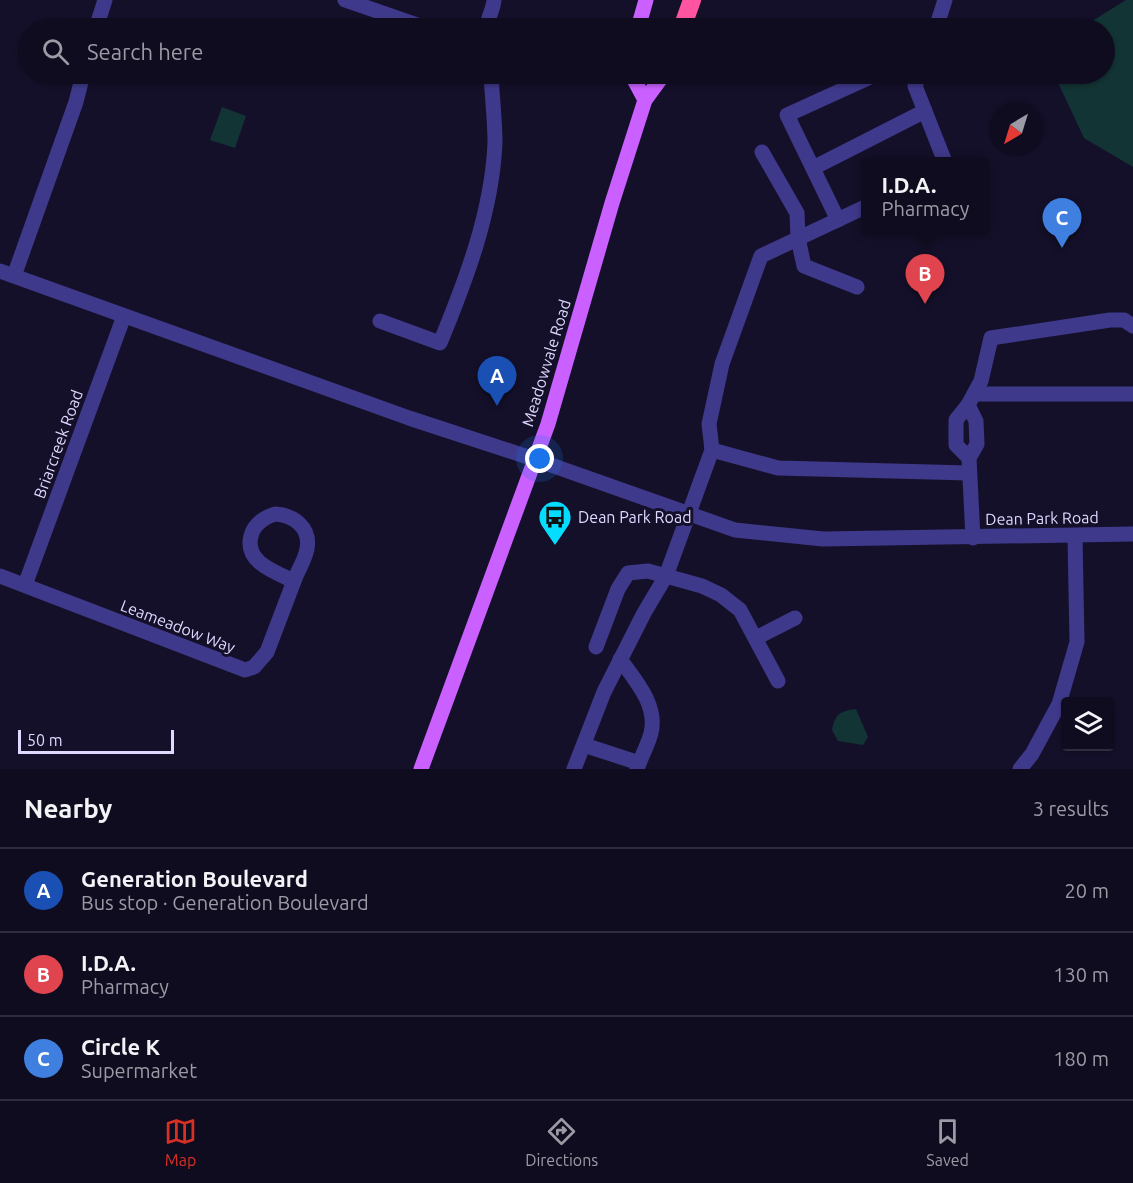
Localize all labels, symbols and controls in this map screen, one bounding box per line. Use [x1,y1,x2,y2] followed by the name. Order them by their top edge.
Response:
[18,18,1115,84] search box
[39,35,72,68] icon: search
[87,39,203,64] text: Search here
[989,102,1043,156] north arrow
[861,157,990,235] popup
[882,172,936,197] text: I.D.A.
[882,197,969,220] text: Pharmacy
[1042,198,1082,248] pin: C
[906,254,944,304] pin: B
[518,297,574,429] street label: Meadowvale Road
[478,356,516,406] pin: A
[30,387,86,501] street label: Briarcreek Road
[525,444,554,473] your location
[537,499,573,546] bus stop icon: Dean Park Road
[578,508,692,526] place label: Dean Park Road
[985,508,1099,528] street label: Dean Park Road
[118,596,238,656] street label: Leameadow Way
[1061,697,1115,751] map controls
[1061,697,1115,751] button: layers
[18,727,174,754] scale bar
[27,731,63,749] text: 50 m
[24,794,112,823] text: Nearby
[1033,797,1109,820] text: 3 results
[81,866,308,891] text: Generation Boulevard
[36,879,51,902] text: A
[1065,879,1109,902] text: 20 m
[81,891,369,914] text: Bus stop · Generation Boulevard
[81,950,136,975] text: I.D.A.
[37,963,50,986] text: B
[1053,963,1109,986] text: 130 m
[81,975,169,998] text: Pharmacy
[81,1034,160,1059] text: Circle K
[37,1047,50,1070] text: C
[1053,1047,1109,1070] text: 180 m
[81,1059,197,1082] text: Supermarket
[164,1115,197,1169] tab: Map
[525,1115,598,1169] tab: Directions
[926,1115,969,1169] tab: Saved

